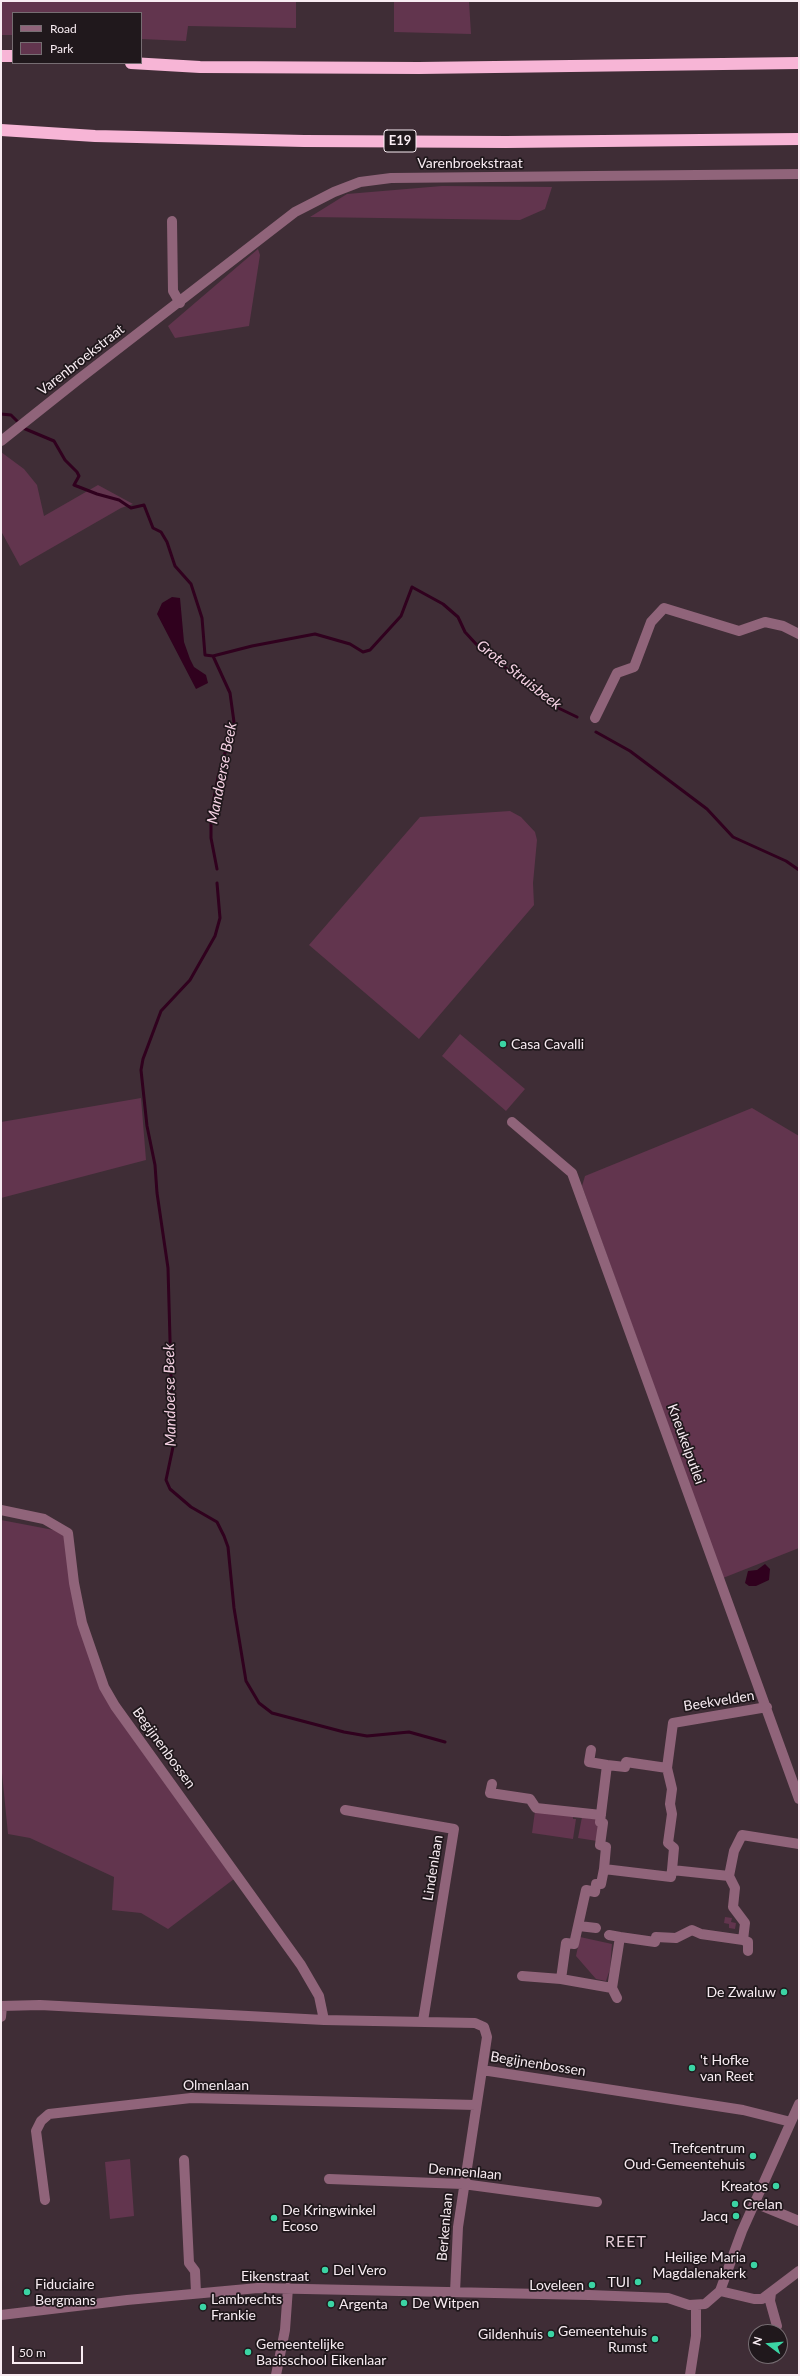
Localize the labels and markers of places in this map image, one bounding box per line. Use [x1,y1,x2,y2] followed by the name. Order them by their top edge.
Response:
[511,1036,584,1052] place label: Casa Cavalli
[498,1039,508,1049] marker: Casa Cavalli
[706,1984,776,2000] place label: De Zwaluw
[779,1987,789,1997] marker: De Zwaluw
[700,2052,753,2084] place label: 't Hofke van Reet
[687,2063,697,2073] marker: 't Hofke van Reet
[624,2140,745,2172] place label: Trefcentrum Oud-Gemeentehuis
[748,2151,758,2161] marker: Trefcentrum Oud-Gemeentehuis
[721,2178,768,2194] place label: Kreatos
[771,2181,781,2191] marker: Kreatos
[743,2196,783,2212] place label: Crelan
[730,2199,740,2209] marker: Crelan
[282,2202,376,2234] place label: De Kringwinkel Ecoso
[701,2208,728,2224] place label: Jacq
[731,2211,741,2221] marker: Jacq
[269,2213,279,2223] marker: De Kringwinkel Ecoso
[652,2249,746,2282] place label: Heilige Maria Magdalenakerk
[749,2260,759,2270] marker: Heilige Maria Magdalenakerk
[333,2262,386,2278] place label: Del Vero
[320,2265,330,2275] marker: Del Vero
[608,2274,630,2290] place label: TUI
[35,2276,96,2308] place label: Fiduciaire Bergmans
[529,2277,584,2293] place label: Loveleen
[633,2277,643,2287] marker: TUI
[587,2280,597,2290] marker: Loveleen
[22,2287,32,2297] marker: Fiduciaire Bergmans
[211,2291,282,2324] place label: Lambrechts Frankie
[412,2295,479,2311] place label: De Witpen
[339,2296,388,2312] place label: Argenta
[399,2298,409,2308] marker: De Witpen
[326,2299,336,2309] marker: Argenta
[198,2302,208,2312] marker: Lambrechts Frankie
[558,2323,647,2356] place label: Gemeentehuis Rumst
[478,2326,543,2342] place label: Gildenhuis
[546,2329,556,2339] marker: Gildenhuis
[650,2334,660,2344] marker: Gemeentehuis Rumst
[256,2336,386,2368] place label: Gemeentelijke Basisschool Eikenlaar
[243,2347,253,2357] marker: Gemeentelijke Basisschool Eikenlaar

